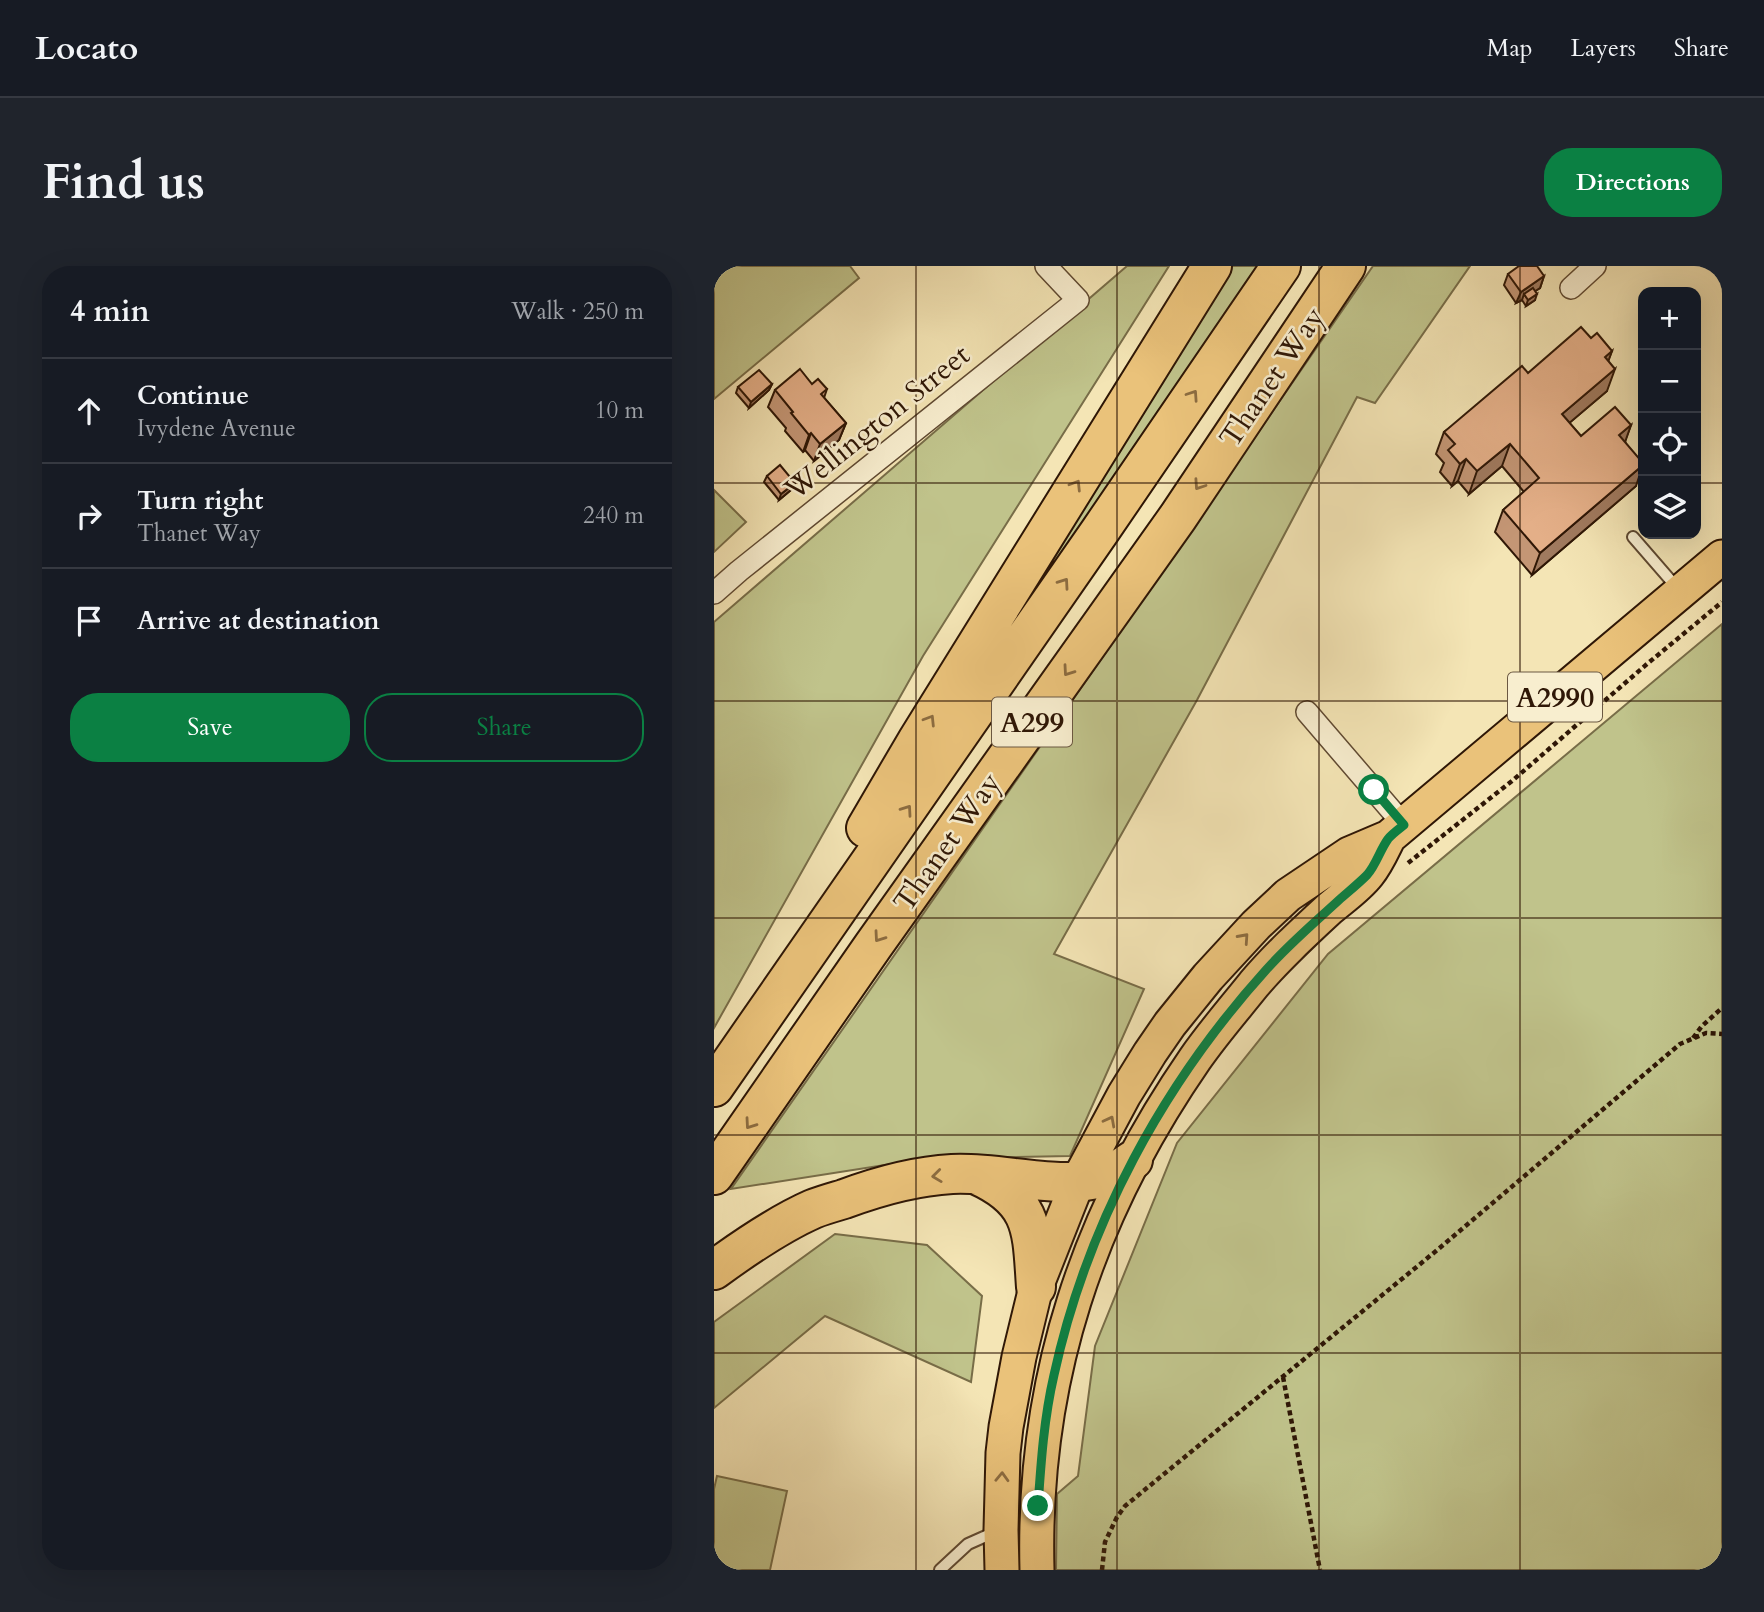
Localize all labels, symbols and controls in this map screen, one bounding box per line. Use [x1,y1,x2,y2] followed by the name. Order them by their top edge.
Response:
[35,26,138,71] text: Locato
[1487,32,1533,65] text: Map
[1571,32,1636,65] text: Layers
[1674,32,1729,65] text: Share
[1544,148,1722,217] button: Directions
[42,149,205,216] text: Find us
[1638,287,1701,539] map controls
[1638,287,1701,350] button: +
[70,291,150,332] text: 4 min
[511,296,644,327] text: Walk · 250 m
[1210,299,1335,456] street label: Thanet Way
[775,335,979,510] street label: Wellington Street
[1638,350,1701,413] button: −
[137,378,249,413] text: Continue
[1185,390,1197,403] one-way arrow
[70,392,108,430] icon: ahead
[595,395,644,426] text: 10 m
[137,413,296,444] text: Ivydene Avenue
[1638,413,1701,476] button: locate
[1638,476,1701,539] button: layers
[1195,477,1207,490] one-way arrow
[1067,480,1080,493] one-way arrow
[137,483,264,518] text: Turn right
[70,497,108,535] icon: right
[583,500,644,531] text: 240 m
[137,518,261,549] text: Thanet Way
[1056,578,1068,591] one-way arrow
[70,602,108,640] icon: arrive
[137,603,380,638] text: Arrive at destination
[1064,663,1076,676] one-way arrow
[1508,672,1602,722] road number: A2990
[70,693,350,762] button: Save
[364,693,644,762] button: Share
[992,698,1072,746] road number: A299
[921,715,934,728] one-way arrow
[884,764,1011,920] street label: Thanet Way
[1358,774,1389,805] route start
[899,805,911,818] one-way arrow
[875,929,888,942] one-way arrow
[1236,933,1248,946] one-way arrow
[745,1116,758,1129] one-way arrow
[1102,1116,1115,1128] one-way arrow
[931,1168,943,1183] one-way arrow
[995,1472,1010,1483] one-way arrow
[1022,1490,1053,1521] route end

